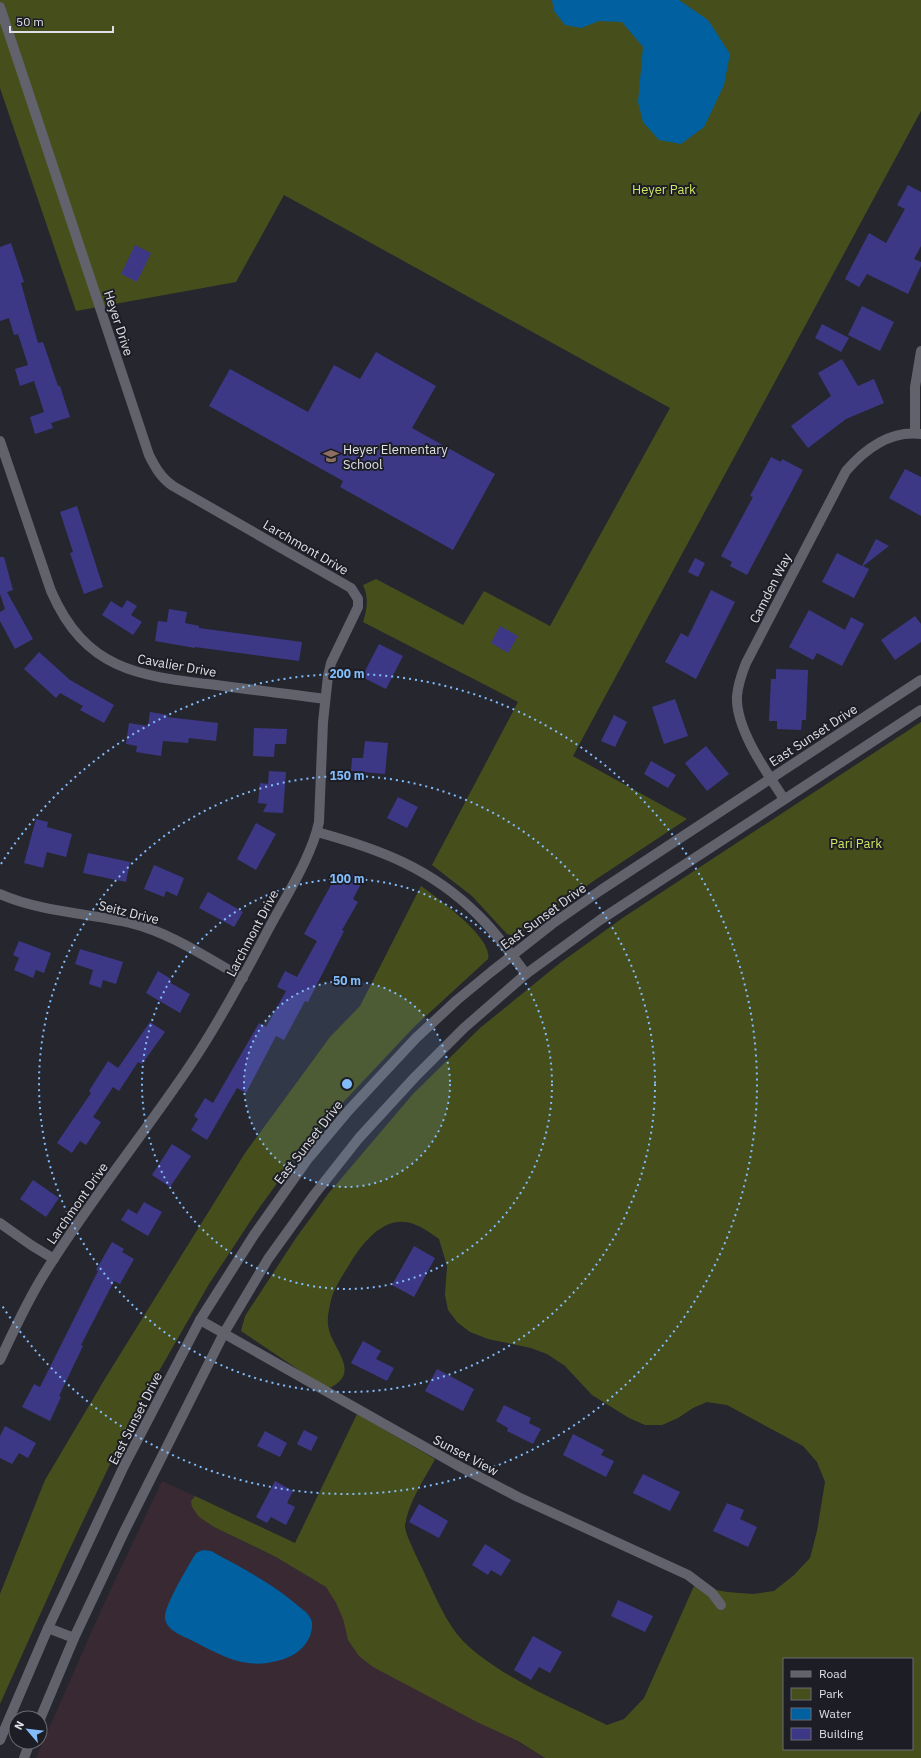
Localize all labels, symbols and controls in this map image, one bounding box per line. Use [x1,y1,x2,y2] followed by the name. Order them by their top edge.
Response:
[10,8,113,34] scale bar
[16,14,44,29] text: 50 m
[632,181,696,198] park label: Heyer Park
[100,288,137,358] street label: Heyer Drive
[343,441,448,473] place label: Heyer Elementary School
[322,447,340,465] school or university icon: Heyer Elementary School
[260,516,352,579] street label: Larchmont Drive
[746,550,796,626] street label: Camden Way
[136,650,218,681] street label: Cavalier Drive
[329,666,365,681] text: 200 m
[766,701,861,770] street label: East Sunset Drive
[329,768,365,783] text: 150 m
[830,835,882,852] park label: Pari Park
[329,871,365,886] text: 100 m
[497,880,590,953] street label: East Sunset Drive
[222,887,282,980] street label: Larchmont Drive
[97,897,161,928] street label: Seitz Drive
[333,973,361,988] text: 50 m
[340,1077,354,1091] centre of rings
[270,1097,346,1188] street label: East Sunset Drive
[43,1159,112,1247] street label: Larchmont Drive
[105,1369,166,1468] street label: East Sunset Drive
[430,1431,501,1480] street label: Sunset View
[783,1658,913,1750] legend
[819,1666,847,1681] text: Road
[819,1686,844,1701] text: Park
[819,1706,852,1721] text: Water
[8,1710,48,1750] north arrow
[11,1718,27,1732] text: N
[819,1726,864,1741] text: Building

